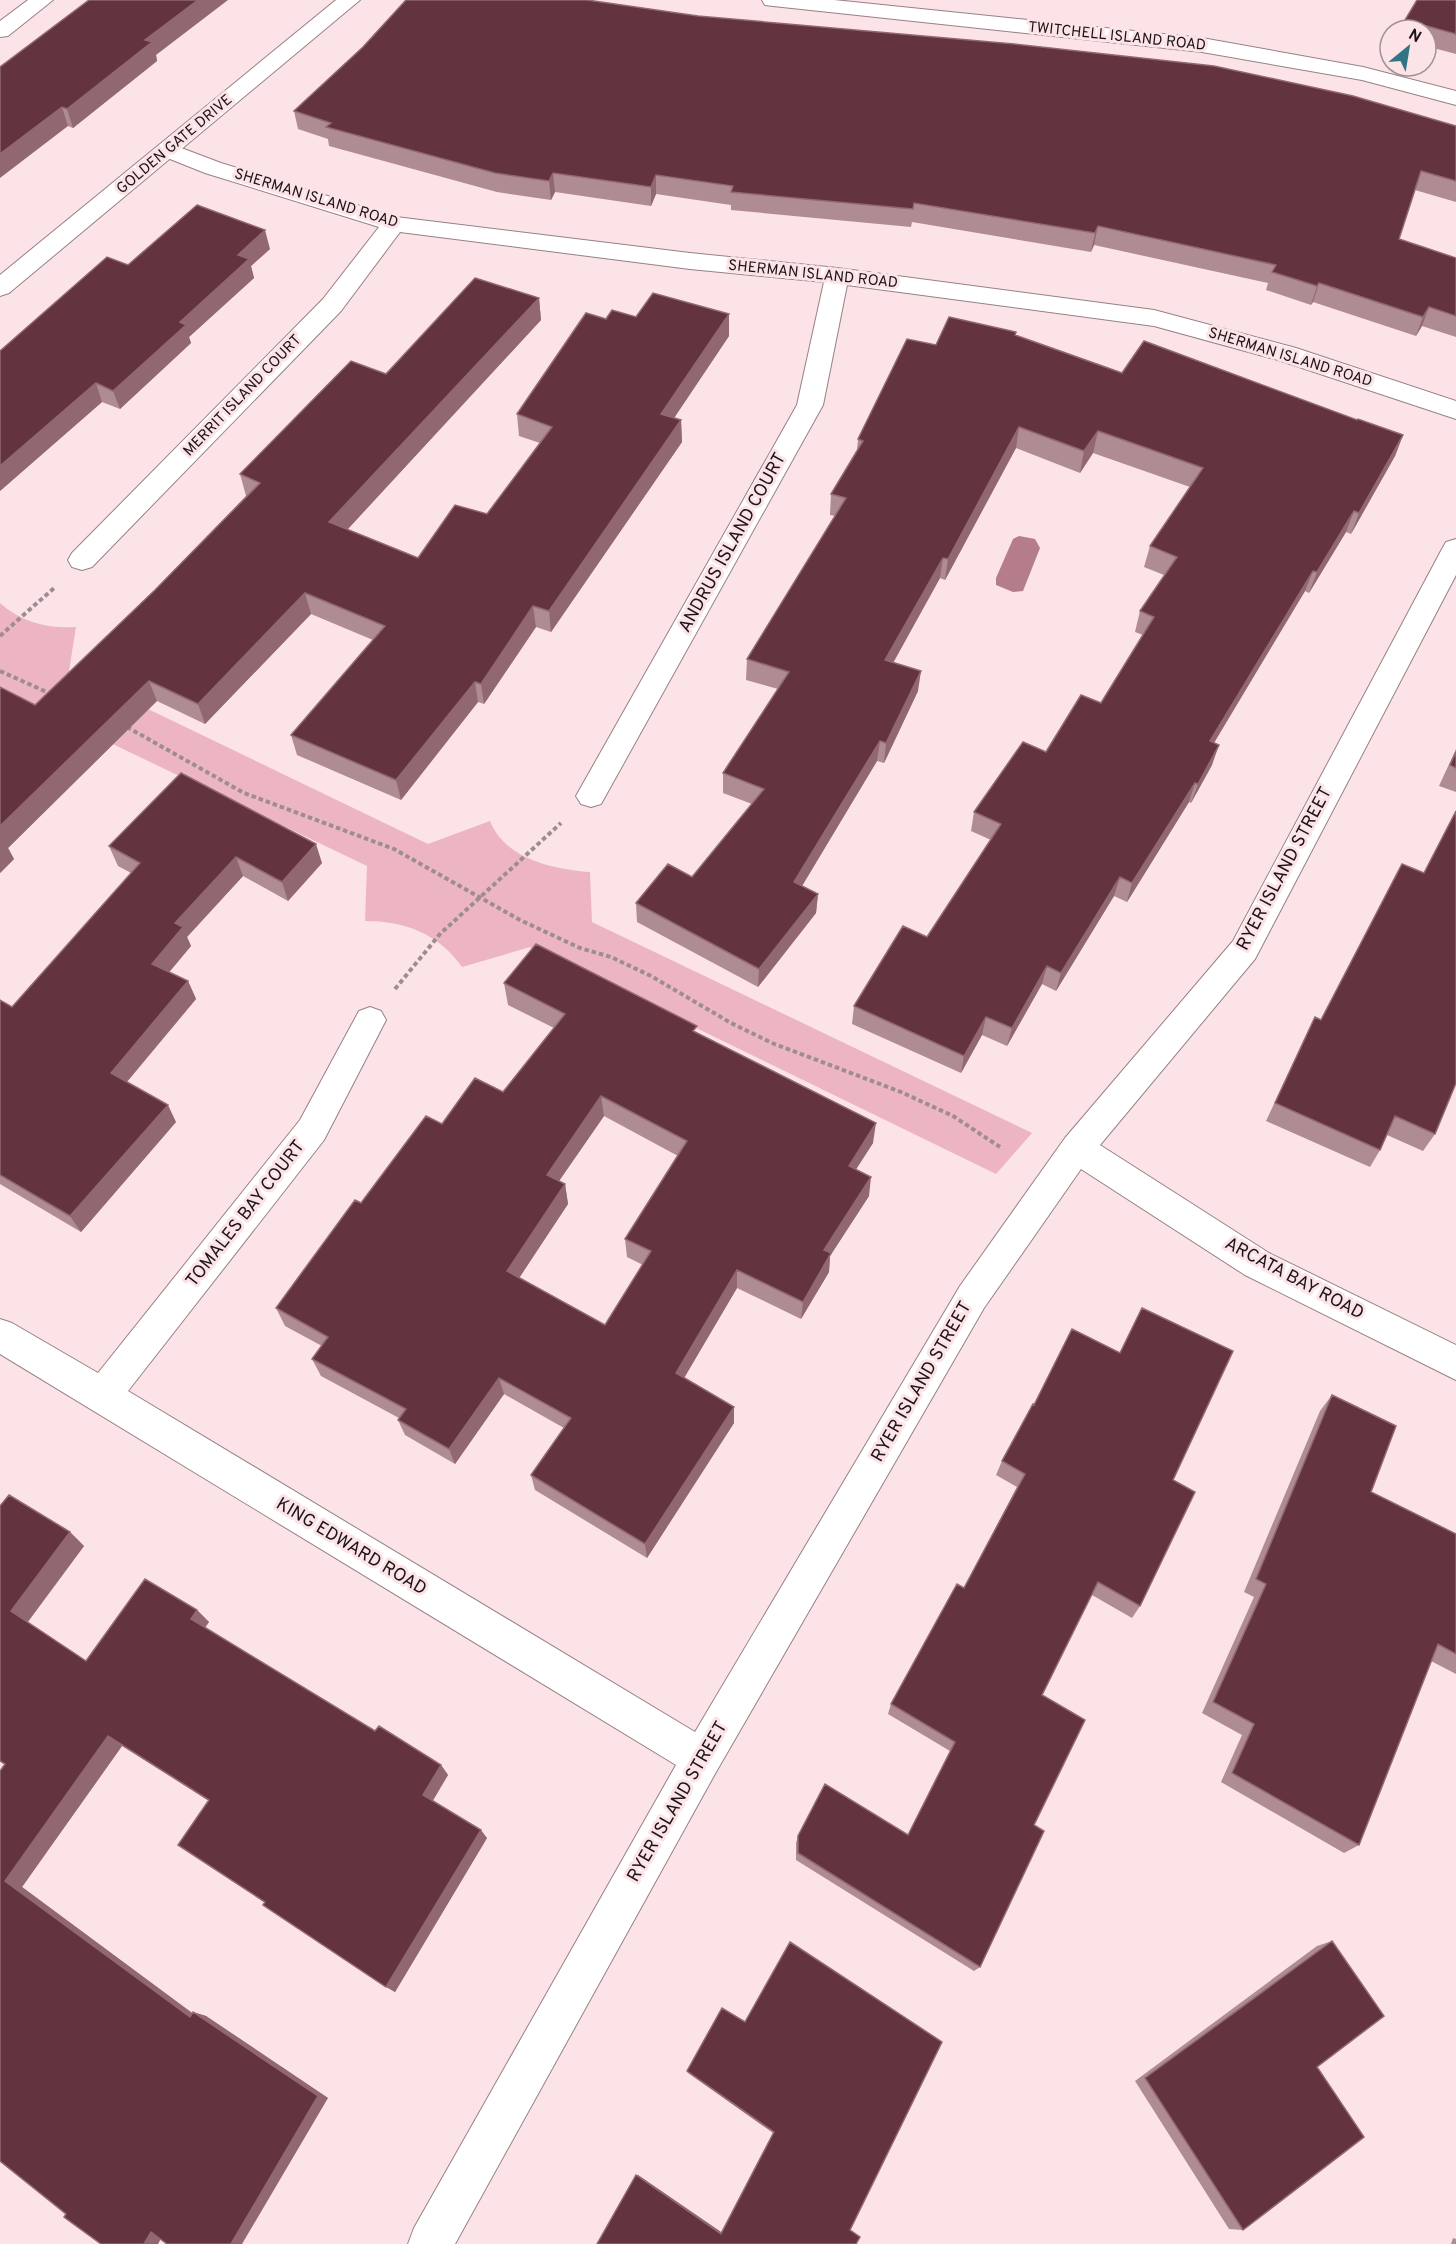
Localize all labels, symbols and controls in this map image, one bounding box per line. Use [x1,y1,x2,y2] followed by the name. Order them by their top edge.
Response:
[1027,18,1207,56] street label: TWITCHELL ISLAND ROAD
[1378,18,1438,78] north arrow
[1405,25,1424,48] text: N
[113,91,237,199] street label: GOLDEN GATE DRIVE
[232,165,400,233] street label: SHERMAN ISLAND ROAD
[727,257,899,293] street label: SHERMAN ISLAND ROAD
[1206,324,1374,392] street label: SHERMAN ISLAND ROAD
[180,331,306,461] street label: MERRIT ISLAND COURT
[674,449,792,637] street label: ANDRUS ISLAND COURT
[1232,783,1338,955] street label: RYER ISLAND STREET
[181,1136,311,1292] street label: TOMALES BAY COURT
[1220,1233,1368,1325] street label: ARCATA BAY ROAD
[867,1298,977,1466] street label: RYER ISLAND STREET
[271,1493,431,1601] street label: KING EDWARD ROAD
[623,1718,733,1886] street label: RYER ISLAND STREET

